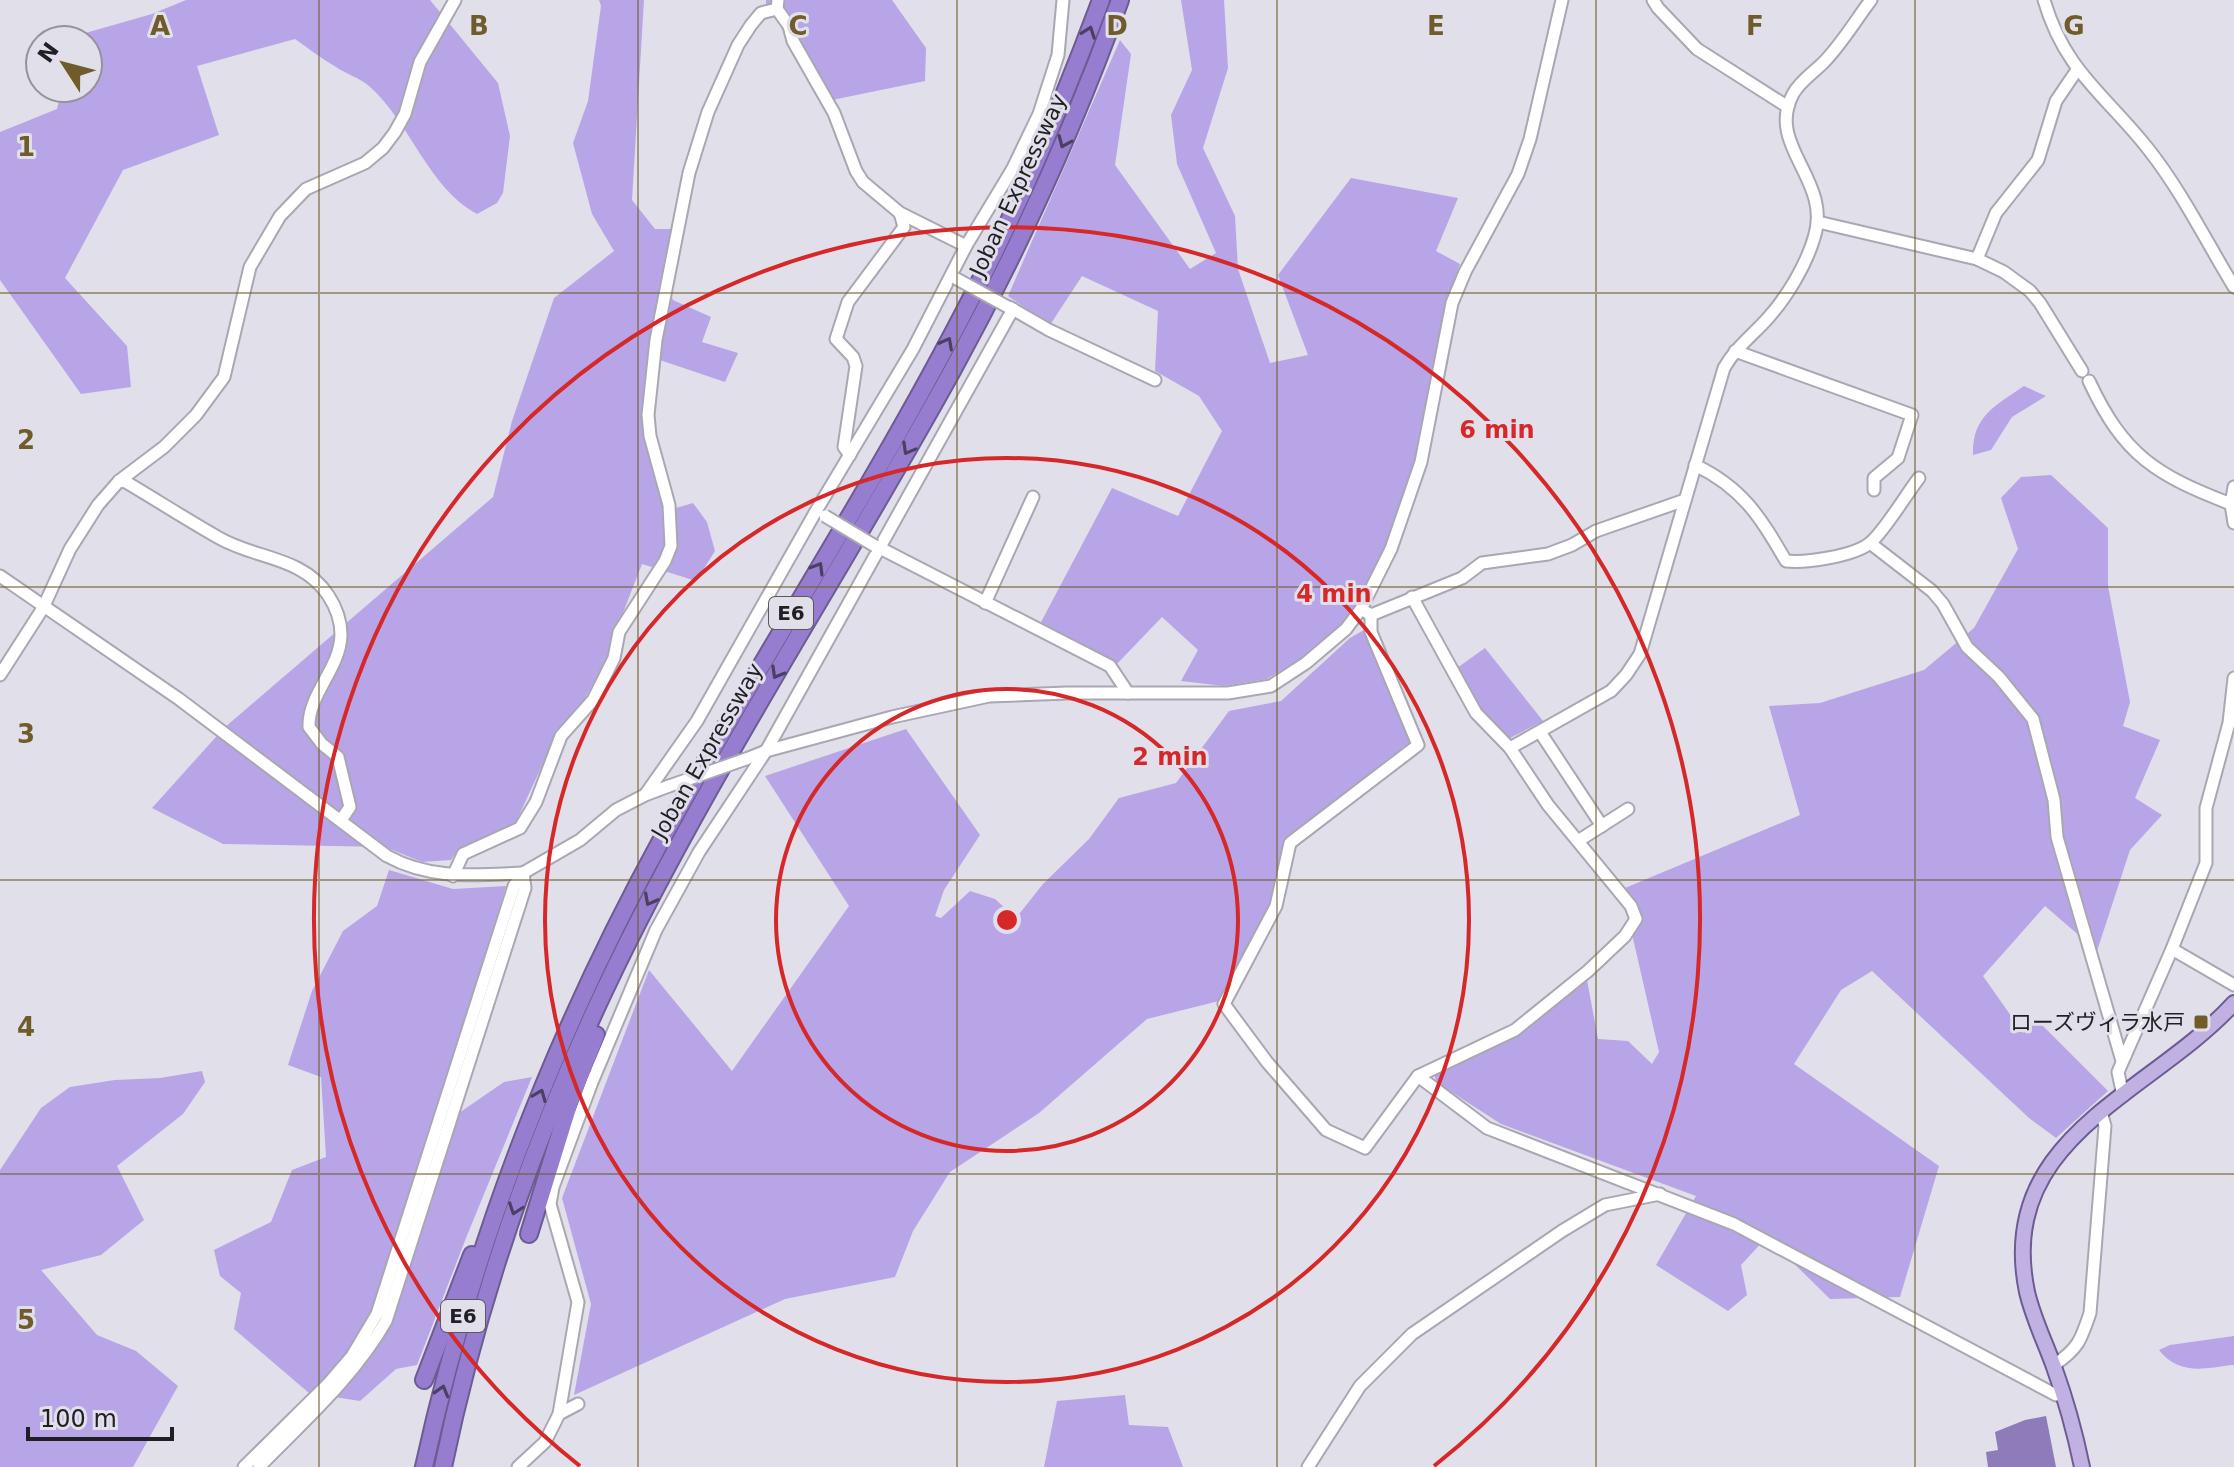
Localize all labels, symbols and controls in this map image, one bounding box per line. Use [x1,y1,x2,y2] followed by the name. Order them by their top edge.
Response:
[150,11,170,41] text: A
[469,11,489,41] text: B
[788,11,808,41] text: C
[1106,11,1128,41] text: D
[1427,11,1445,41] text: E
[1746,11,1764,41] text: F
[2063,11,2085,41] text: G
[24,24,104,104] north arrow
[1080,26,1096,40] one-way arrow
[33,38,64,67] text: N
[964,90,1071,282] street label: Joban Expressway
[17,132,35,162] text: 1
[1057,134,1073,148] one-way arrow
[938,336,953,351] one-way arrow
[1459,416,1535,444] text: 6 min
[17,425,35,455] text: 2
[902,440,918,454] one-way arrow
[808,562,824,577] one-way arrow
[1296,580,1372,608] text: 4 min
[769,597,813,629] road number: E6
[645,659,768,845] street label: Joban Expressway
[771,664,787,679] one-way arrow
[17,719,35,749] text: 3
[1132,743,1208,771] text: 2 min
[644,891,660,906] one-way arrow
[993,906,1021,934] centre of rings
[2010,1010,2185,1035] place label: ローズヴィラ水戸
[17,1012,35,1042] text: 4
[2192,1013,2210,1031] marker: ローズヴィラ水戸
[530,1089,547,1103] one-way arrow
[509,1202,525,1216] one-way arrow
[441,1300,485,1332] road number: E6
[17,1305,35,1335] text: 5
[432,1385,449,1399] one-way arrow
[28,1391,172,1441] scale bar
[40,1405,117,1433] text: 100 m

